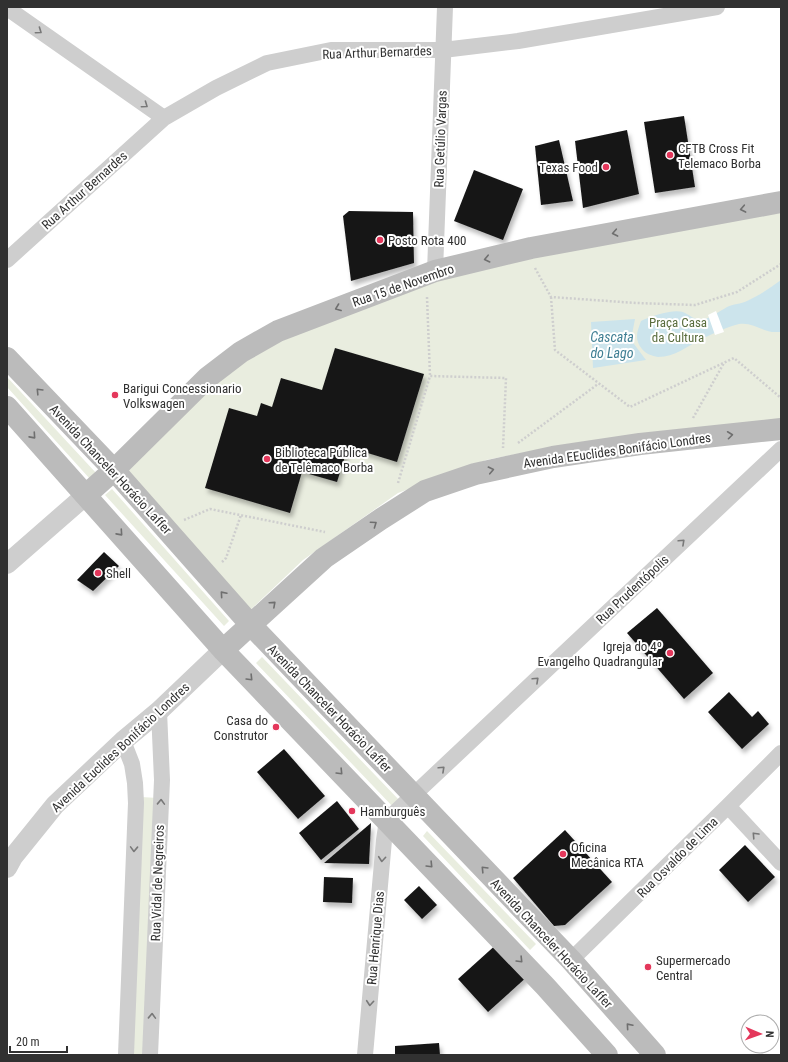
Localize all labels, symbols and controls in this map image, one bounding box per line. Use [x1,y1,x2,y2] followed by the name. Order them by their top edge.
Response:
[35,26,42,33] one-way arrow
[322,43,432,62] street label: Rua Arthur Bernardes
[431,90,450,188] street label: Rua Getúlio Vargas
[141,100,148,107] one-way arrow
[678,141,761,171] place label: CFTB Cross Fit Telemaco Borba
[39,148,130,233] street label: Rua Arthur Bernardes
[665,150,675,160] marker: CFTB Cross Fit Telemaco Borba
[539,160,598,175] place label: Texas Food
[601,162,611,172] marker: Texas Food
[740,204,746,213] one-way arrow
[612,228,618,236] one-way arrow
[388,233,467,248] place label: Posto Rota 400
[375,235,385,245] marker: Posto Rota 400
[484,254,491,262] one-way arrow
[350,261,456,310] street label: Rua 15 de Novembro
[334,303,341,311] one-way arrow
[649,315,707,345] park label: Praça Casa da Cultura
[590,329,634,361] water label: Cascata do Lago
[123,381,242,411] place label: Barigui Concessionario Volkswagen
[36,388,44,396] one-way arrow
[110,390,120,400] marker: Barigui Concessionario Volkswagen
[47,401,175,537] street label: Avenida Chanceler Horácio Laffer
[522,430,712,471] street label: Avenida EEuclides Bonifácio Londres
[727,430,734,439] one-way arrow
[28,432,35,439] one-way arrow
[275,445,373,475] place label: Biblioteca Pública de Telêmaco Borba
[262,454,272,464] marker: Biblioteca Pública de Telêmaco Borba
[488,467,495,475] one-way arrow
[370,521,377,529] one-way arrow
[115,528,123,536] one-way arrow
[677,540,684,547] one-way arrow
[593,552,672,627] street label: Rua Prudentópolis
[106,566,131,581] place label: Shell
[93,568,103,578] marker: Shell
[221,591,228,598] one-way arrow
[268,602,275,609] one-way arrow
[538,639,662,669] place label: Igreja do 4º Evangelho Quadrangular
[265,641,395,775] street label: Avenida Chanceler Horácio Laffer
[665,648,675,658] marker: Igreja do 4º Evangelho Quadrangular
[245,673,253,681] one-way arrow
[531,677,539,685] one-way arrow
[48,679,192,815] street label: Avenida Euclides Bonifácio Londres
[214,713,268,743] place label: Casa do Construtor
[271,722,281,732] marker: Casa do Construtor
[335,767,342,774] one-way arrow
[437,767,444,774] one-way arrow
[157,799,165,805] one-way arrow
[360,804,425,819] place label: Hamburguês
[347,806,357,816] marker: Hamburguês
[634,814,721,901] street label: Rua Osvaldo de Lima
[148,824,167,942] street label: Rua Vidal de Negreiros
[752,832,759,839] one-way arrow
[571,840,644,870] place label: Oficina Mecânica RTA
[130,846,139,852] one-way arrow
[558,849,568,859] marker: Oficina Mecânica RTA
[378,856,387,862] one-way arrow
[425,861,432,868] one-way arrow
[481,866,488,874] one-way arrow
[488,875,616,1011] street label: Avenida Chanceler Horácio Laffer
[364,890,387,986] street label: Rua Henrique Dias
[656,953,730,983] place label: Supermercado Central
[515,955,522,962] one-way arrow
[643,962,653,972] marker: Supermercado Central
[365,1000,374,1006] one-way arrow
[147,1013,156,1019] one-way arrow
[740,1014,780,1054] north arrow
[627,1024,634,1031] one-way arrow
[10,1028,67,1054] scale bar
[763,1031,776,1038] text: N
[16,1035,40,1049] text: 20 m

